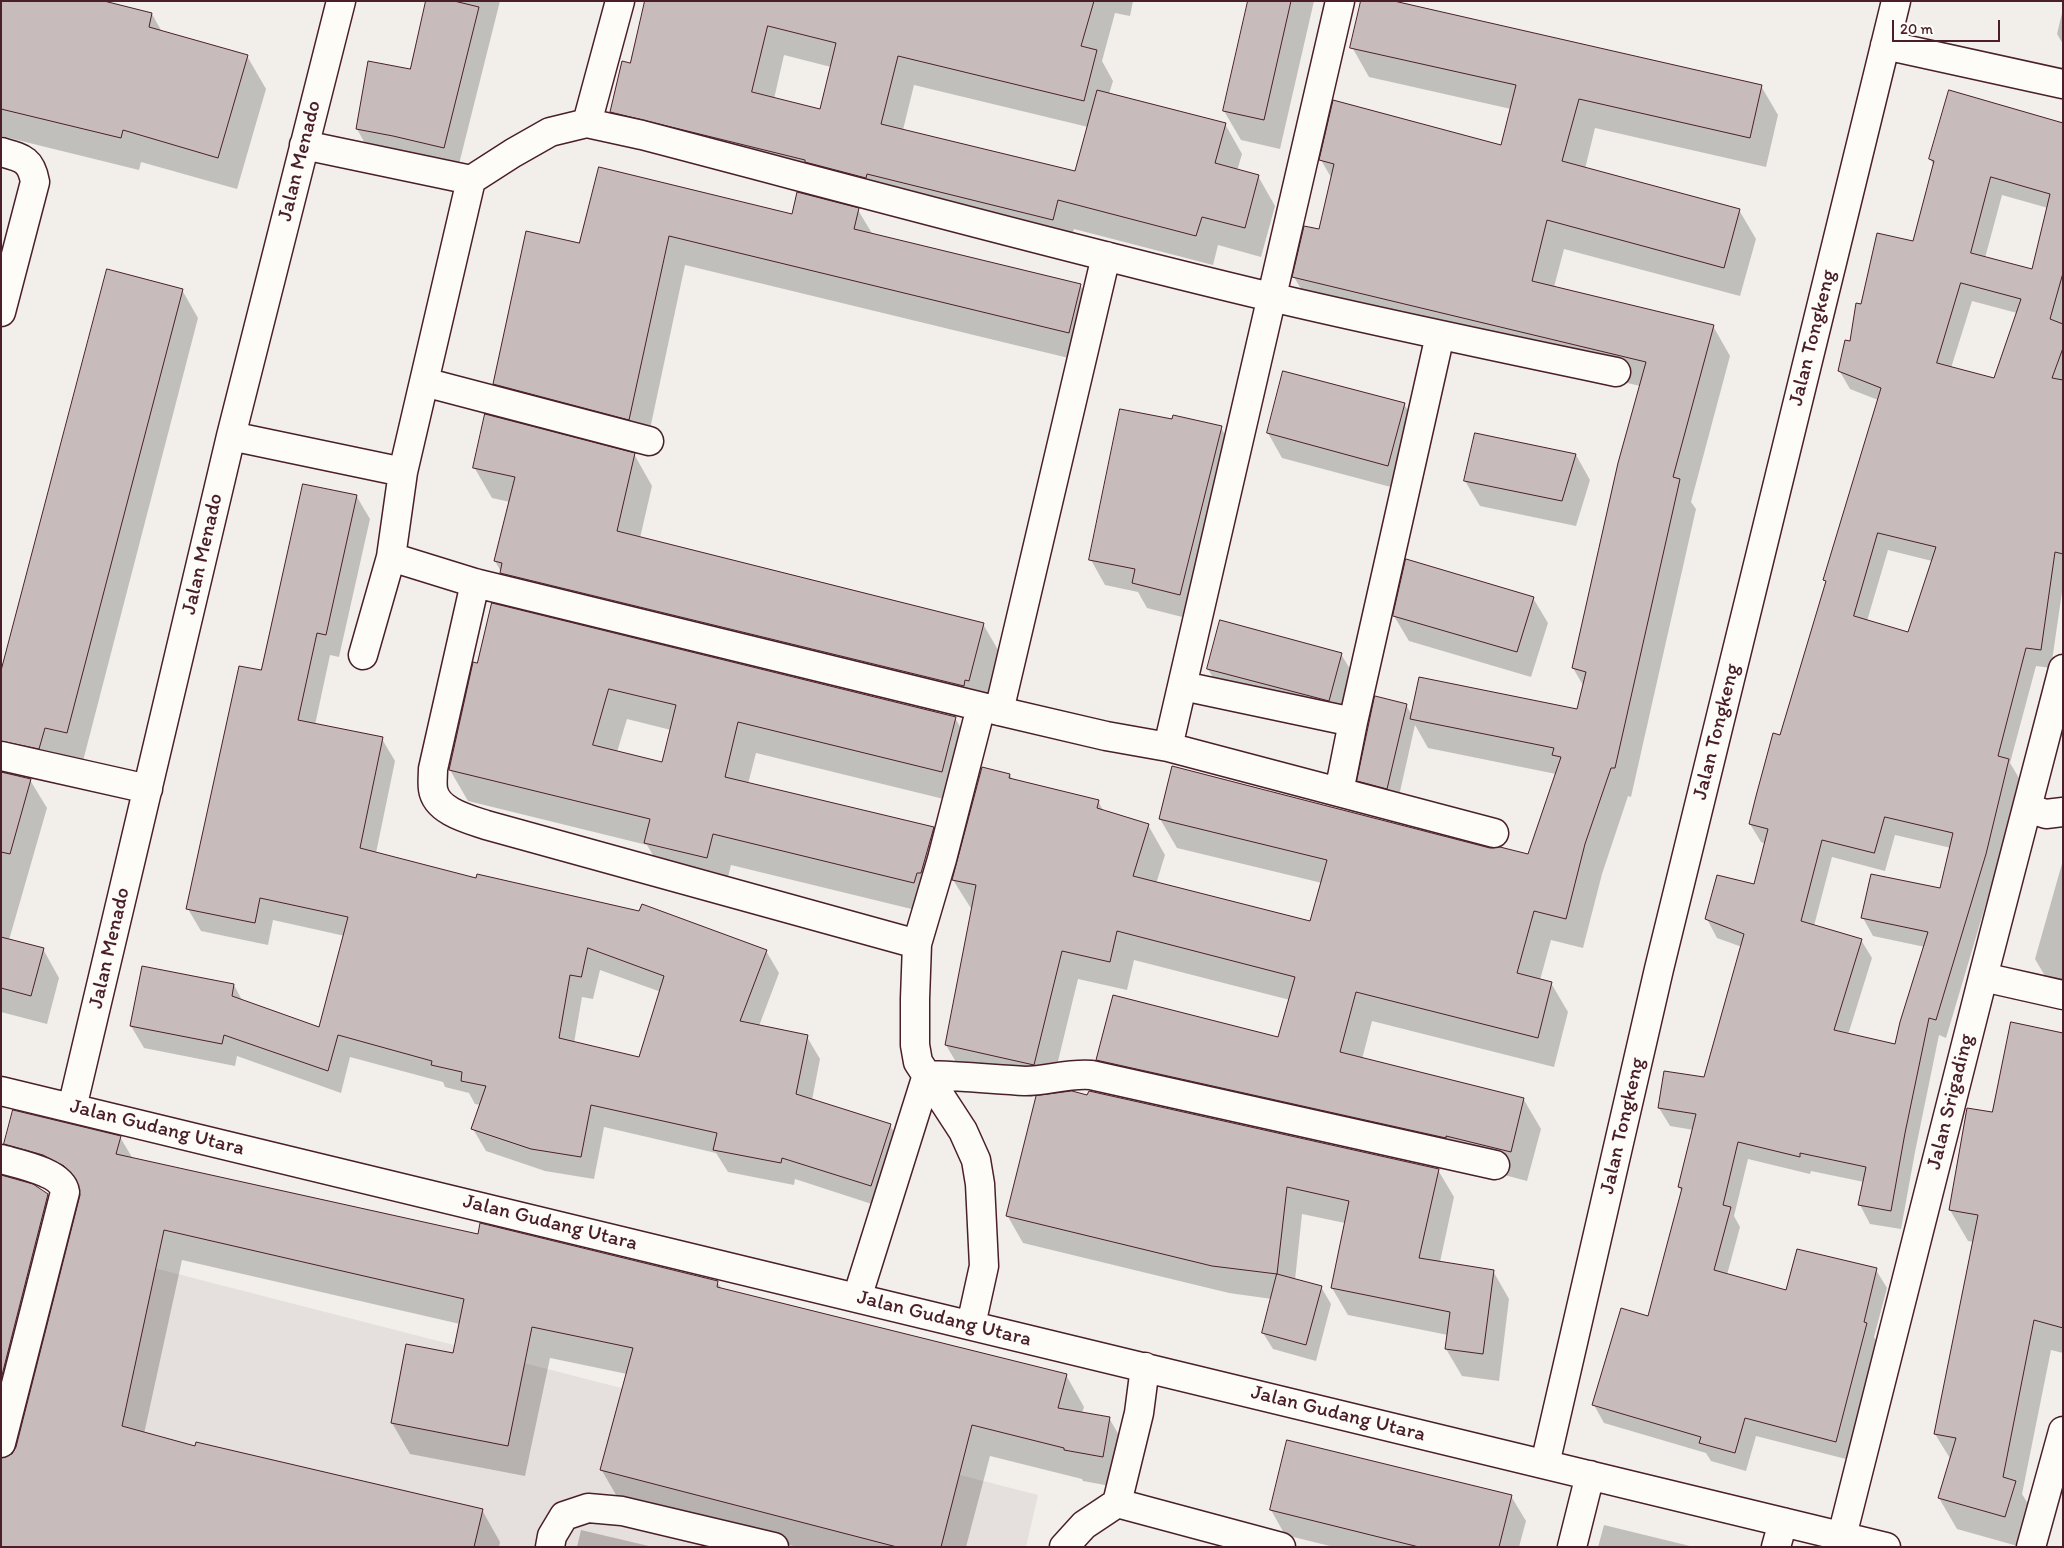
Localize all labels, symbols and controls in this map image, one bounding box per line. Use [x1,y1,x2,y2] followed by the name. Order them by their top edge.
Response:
[1894,10,2002,42] scale bar
[1900,20,1933,38] text: 20 m
[273,98,327,224] street label: Jalan Menado
[1784,267,1842,409] street label: Jalan Tongkeng
[177,491,229,617] street label: Jalan Menado
[1688,661,1746,803] street label: Jalan Tongkeng
[84,885,136,1011] street label: Jalan Menado
[1922,1032,1980,1172] street label: Jalan Srigading
[1595,1055,1651,1197] street label: Jalan Tongkeng
[67,1094,247,1162] street label: Jalan Gudang Utara
[460,1189,640,1257] street label: Jalan Gudang Utara
[854,1285,1034,1353] street label: Jalan Gudang Utara
[1248,1380,1428,1448] street label: Jalan Gudang Utara

